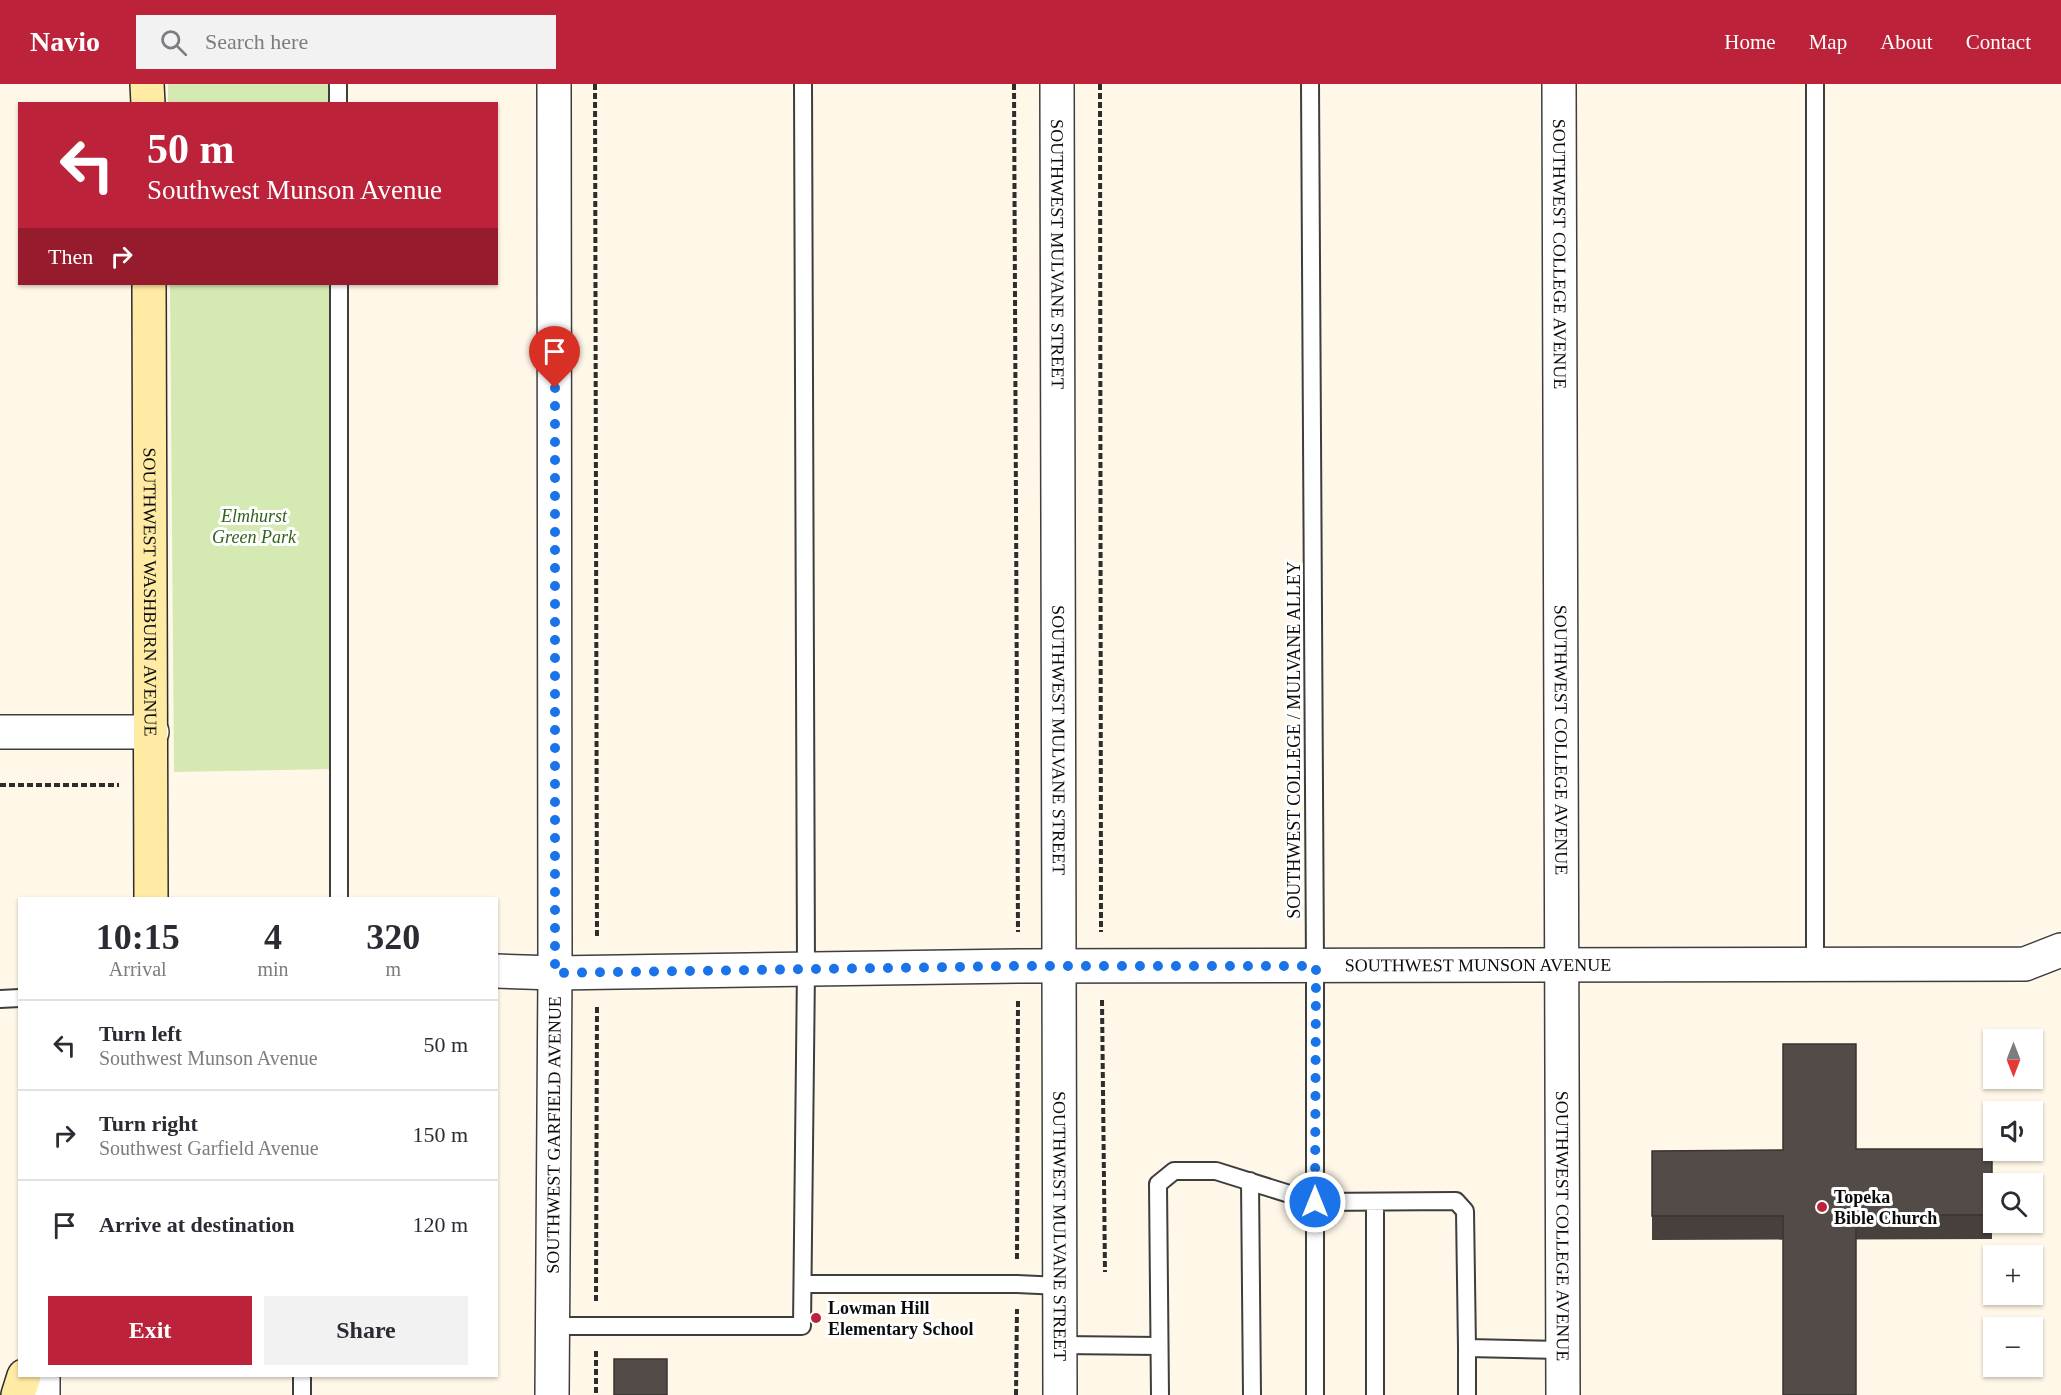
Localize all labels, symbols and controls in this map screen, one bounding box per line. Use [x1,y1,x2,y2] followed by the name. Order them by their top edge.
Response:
[136,15,556,69] search box
[30,26,100,57] text: Navio
[157,26,190,59] icon: search
[205,29,308,54] text: Search here
[1724,30,1776,54] text: Home
[1809,30,1847,54] text: Map
[1880,30,1933,54] text: About
[1966,30,2031,54] text: Contact
[1047,119,1068,389] street label: SOUTHWEST MULVANE STREET
[1549,119,1570,389] street label: SOUTHWEST COLLEGE AVENUE
[48,126,126,204] icon: left
[147,126,235,172] text: 50 m
[147,175,442,205] text: Southwest Munson Avenue
[105,240,138,273] icon: right
[48,244,93,269] text: Then
[529,326,580,388] pin
[538,335,571,368] icon: arrive
[140,447,160,737] street label: SOUTHWEST WASHBURN AVENUE
[212,506,297,547] park label: Elmhurst Green Park
[1284,561,1304,919] street label: SOUTHWEST COLLEGE / MULVANE ALLEY
[1048,605,1069,875] street label: SOUTHWEST MULVANE STREET
[1551,605,1571,875] street label: SOUTHWEST COLLEGE AVENUE
[96,917,180,957] text: 10:15
[264,917,282,957] text: 4
[366,917,420,957] text: 320
[1345,955,1611,975] street label: SOUTHWEST MUNSON AVENUE
[109,958,167,980] text: Arrival
[257,958,289,980] text: min
[386,958,401,980] text: m
[543,996,565,1274] street label: SOUTHWEST GARFIELD AVENUE
[99,1021,182,1046] text: Turn left
[48,1029,81,1062] icon: left
[1983,1029,2043,1089] north arrow
[1983,1029,2043,1377] map controls
[423,1032,468,1057] text: 50 m
[99,1047,318,1069] text: Southwest Munson Avenue
[1049,1091,1070,1361] street label: SOUTHWEST MULVANE STREET
[1552,1091,1573,1361] street label: SOUTHWEST COLLEGE AVENUE
[1983,1101,2043,1161] button: sound
[99,1111,198,1136] text: Turn right
[48,1119,81,1152] icon: right
[412,1122,468,1147] text: 150 m
[99,1137,319,1159] text: Southwest Garfield Avenue
[1283,1170,1347,1234] position arrow
[1983,1173,2043,1233] button: search
[1834,1187,1937,1228] place label: Topeka Bible Church
[1815,1200,1829,1214] marker: Topeka Bible Church
[48,1209,81,1242] icon: arrive
[99,1212,295,1237] text: Arrive at destination
[412,1212,468,1237] text: 120 m
[1983,1245,2043,1305] button: +
[48,1296,252,1365] button: Exit
[264,1296,468,1365] button: Share
[828,1298,974,1339] place label: Lowman Hill Elementary School
[809,1311,823,1325] marker: Lowman Hill Elementary School
[1983,1317,2043,1377] button: −

